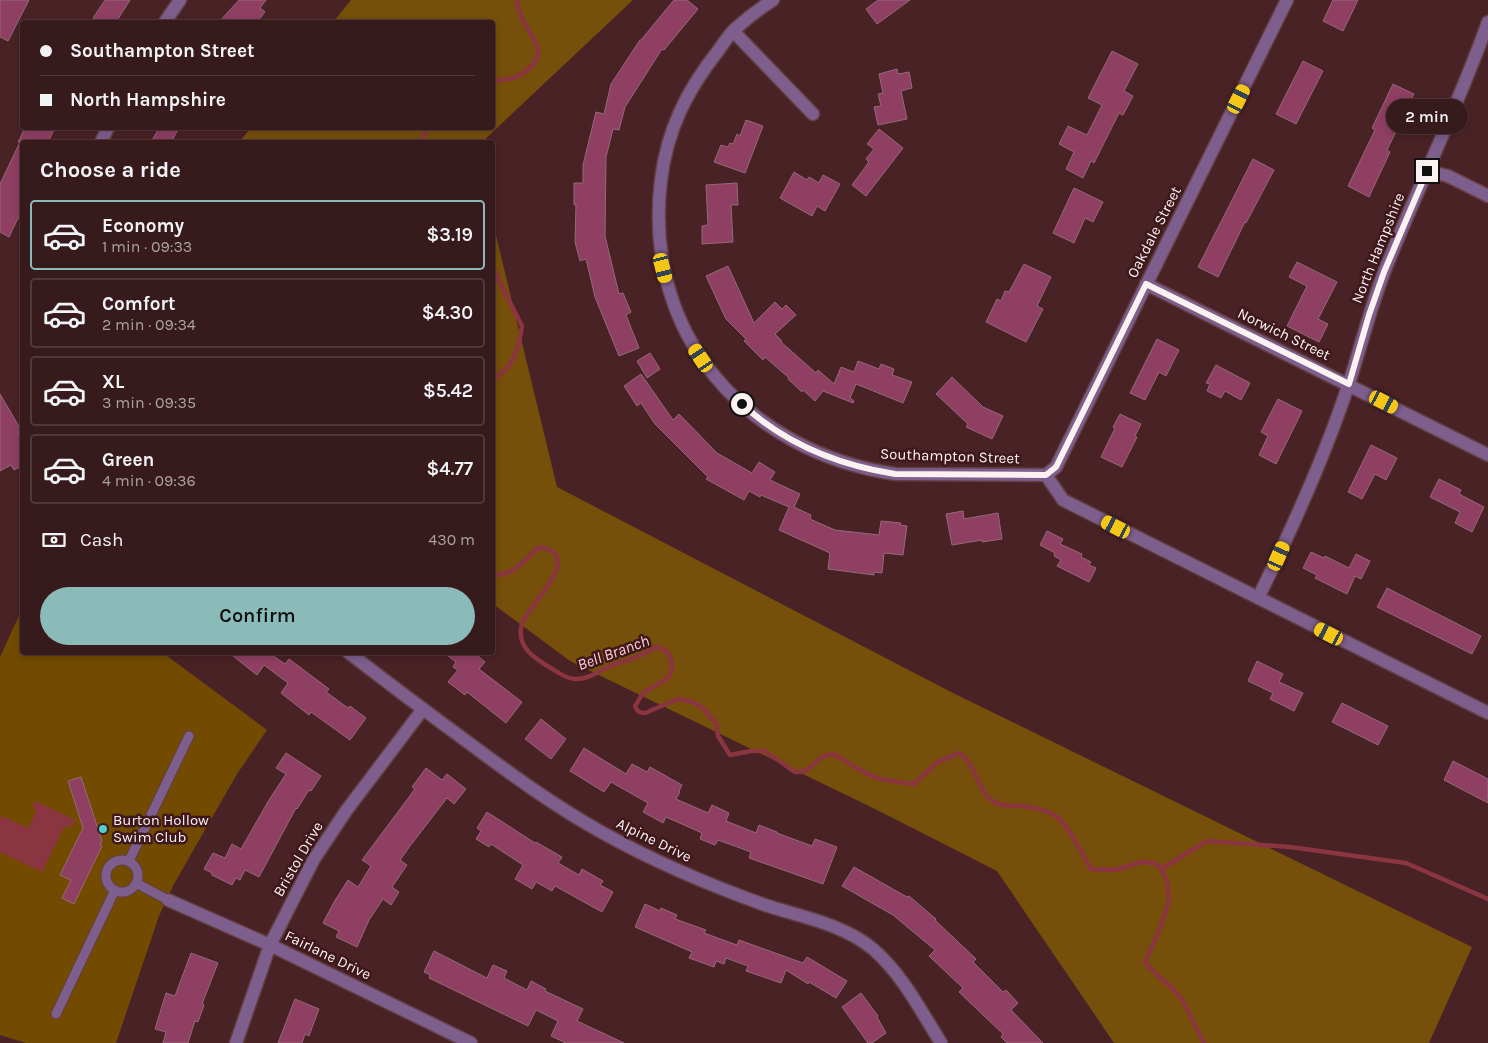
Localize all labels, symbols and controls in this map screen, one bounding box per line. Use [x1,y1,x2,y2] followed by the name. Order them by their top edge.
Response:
[70,40,254,62] text: Southampton Street
[1225,82,1252,116] car
[70,89,226,111] text: North Hampshire
[1386,99,1468,134] callout: 2 min
[1405,107,1449,126] text: 2 min
[40,157,181,183] text: Choose a ride
[1416,160,1438,182] route end
[1123,183,1185,281] street label: Oakdale Street
[1348,190,1408,306] street label: North Hampshire
[42,213,87,258] icon: car
[102,215,184,237] text: Economy
[427,224,473,246] text: $3.19
[102,237,192,256] text: 1 min · 09:33
[652,252,673,284] car
[42,291,87,336] icon: car
[102,293,176,315] text: Comfort
[422,302,473,324] text: $4.30
[1235,304,1334,364] street label: Norwich Street
[102,315,196,334] text: 2 min · 09:34
[686,341,715,375] car
[42,369,87,414] icon: car
[102,371,124,393] text: XL
[423,380,473,402] text: $5.42
[1367,389,1400,415] car
[102,393,196,412] text: 3 min · 09:35
[731,393,753,415] route start
[880,445,1020,467] street label: Southampton Street
[42,447,87,492] icon: car
[102,449,154,471] text: Green
[427,458,473,480] text: $4.77
[102,471,196,490] text: 4 min · 09:36
[1099,514,1132,540] car
[40,526,68,554] icon: cash
[80,529,124,551] text: Cash
[428,530,475,549] text: 430 m
[1266,539,1291,573] car
[40,587,475,645] button: Confirm
[1312,621,1345,647] car
[575,631,652,674] water label: Bell Branch
[113,811,209,846] place label: Burton Hollow Swim Club
[613,814,695,866] street label: Alpine Drive
[269,818,327,900] street label: Bristol Drive
[97,823,109,835] marker: Burton Hollow Swim Club
[282,926,374,984] street label: Fairlane Drive

